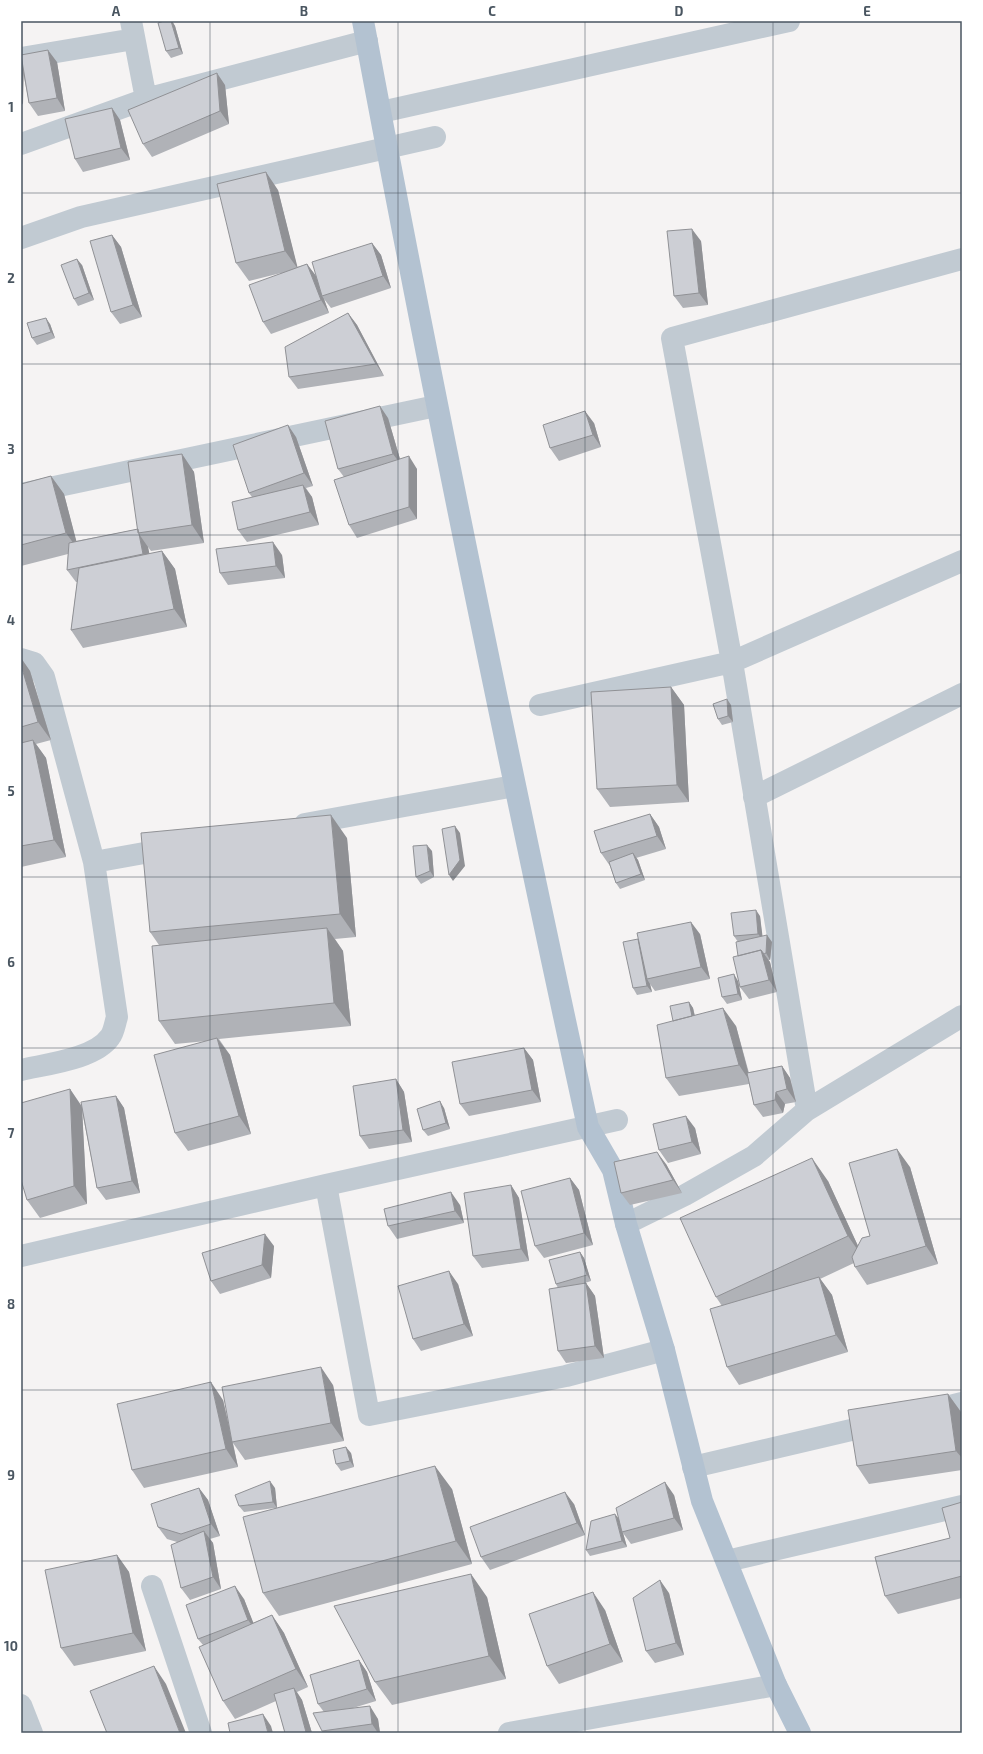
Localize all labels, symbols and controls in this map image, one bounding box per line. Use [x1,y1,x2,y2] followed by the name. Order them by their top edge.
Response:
[112,3,121,19] text: A
[300,3,308,19] text: B
[488,3,496,19] text: C
[675,3,684,19] text: D
[863,3,871,19] text: E
[8,99,14,115] text: 1
[7,270,15,286] text: 2
[7,441,15,457] text: 3
[7,612,15,628] text: 4
[7,783,15,799] text: 5
[7,954,15,970] text: 6
[8,1125,15,1141] text: 7
[7,1296,15,1312] text: 8
[7,1467,15,1483] text: 9
[4,1638,18,1654] text: 10

